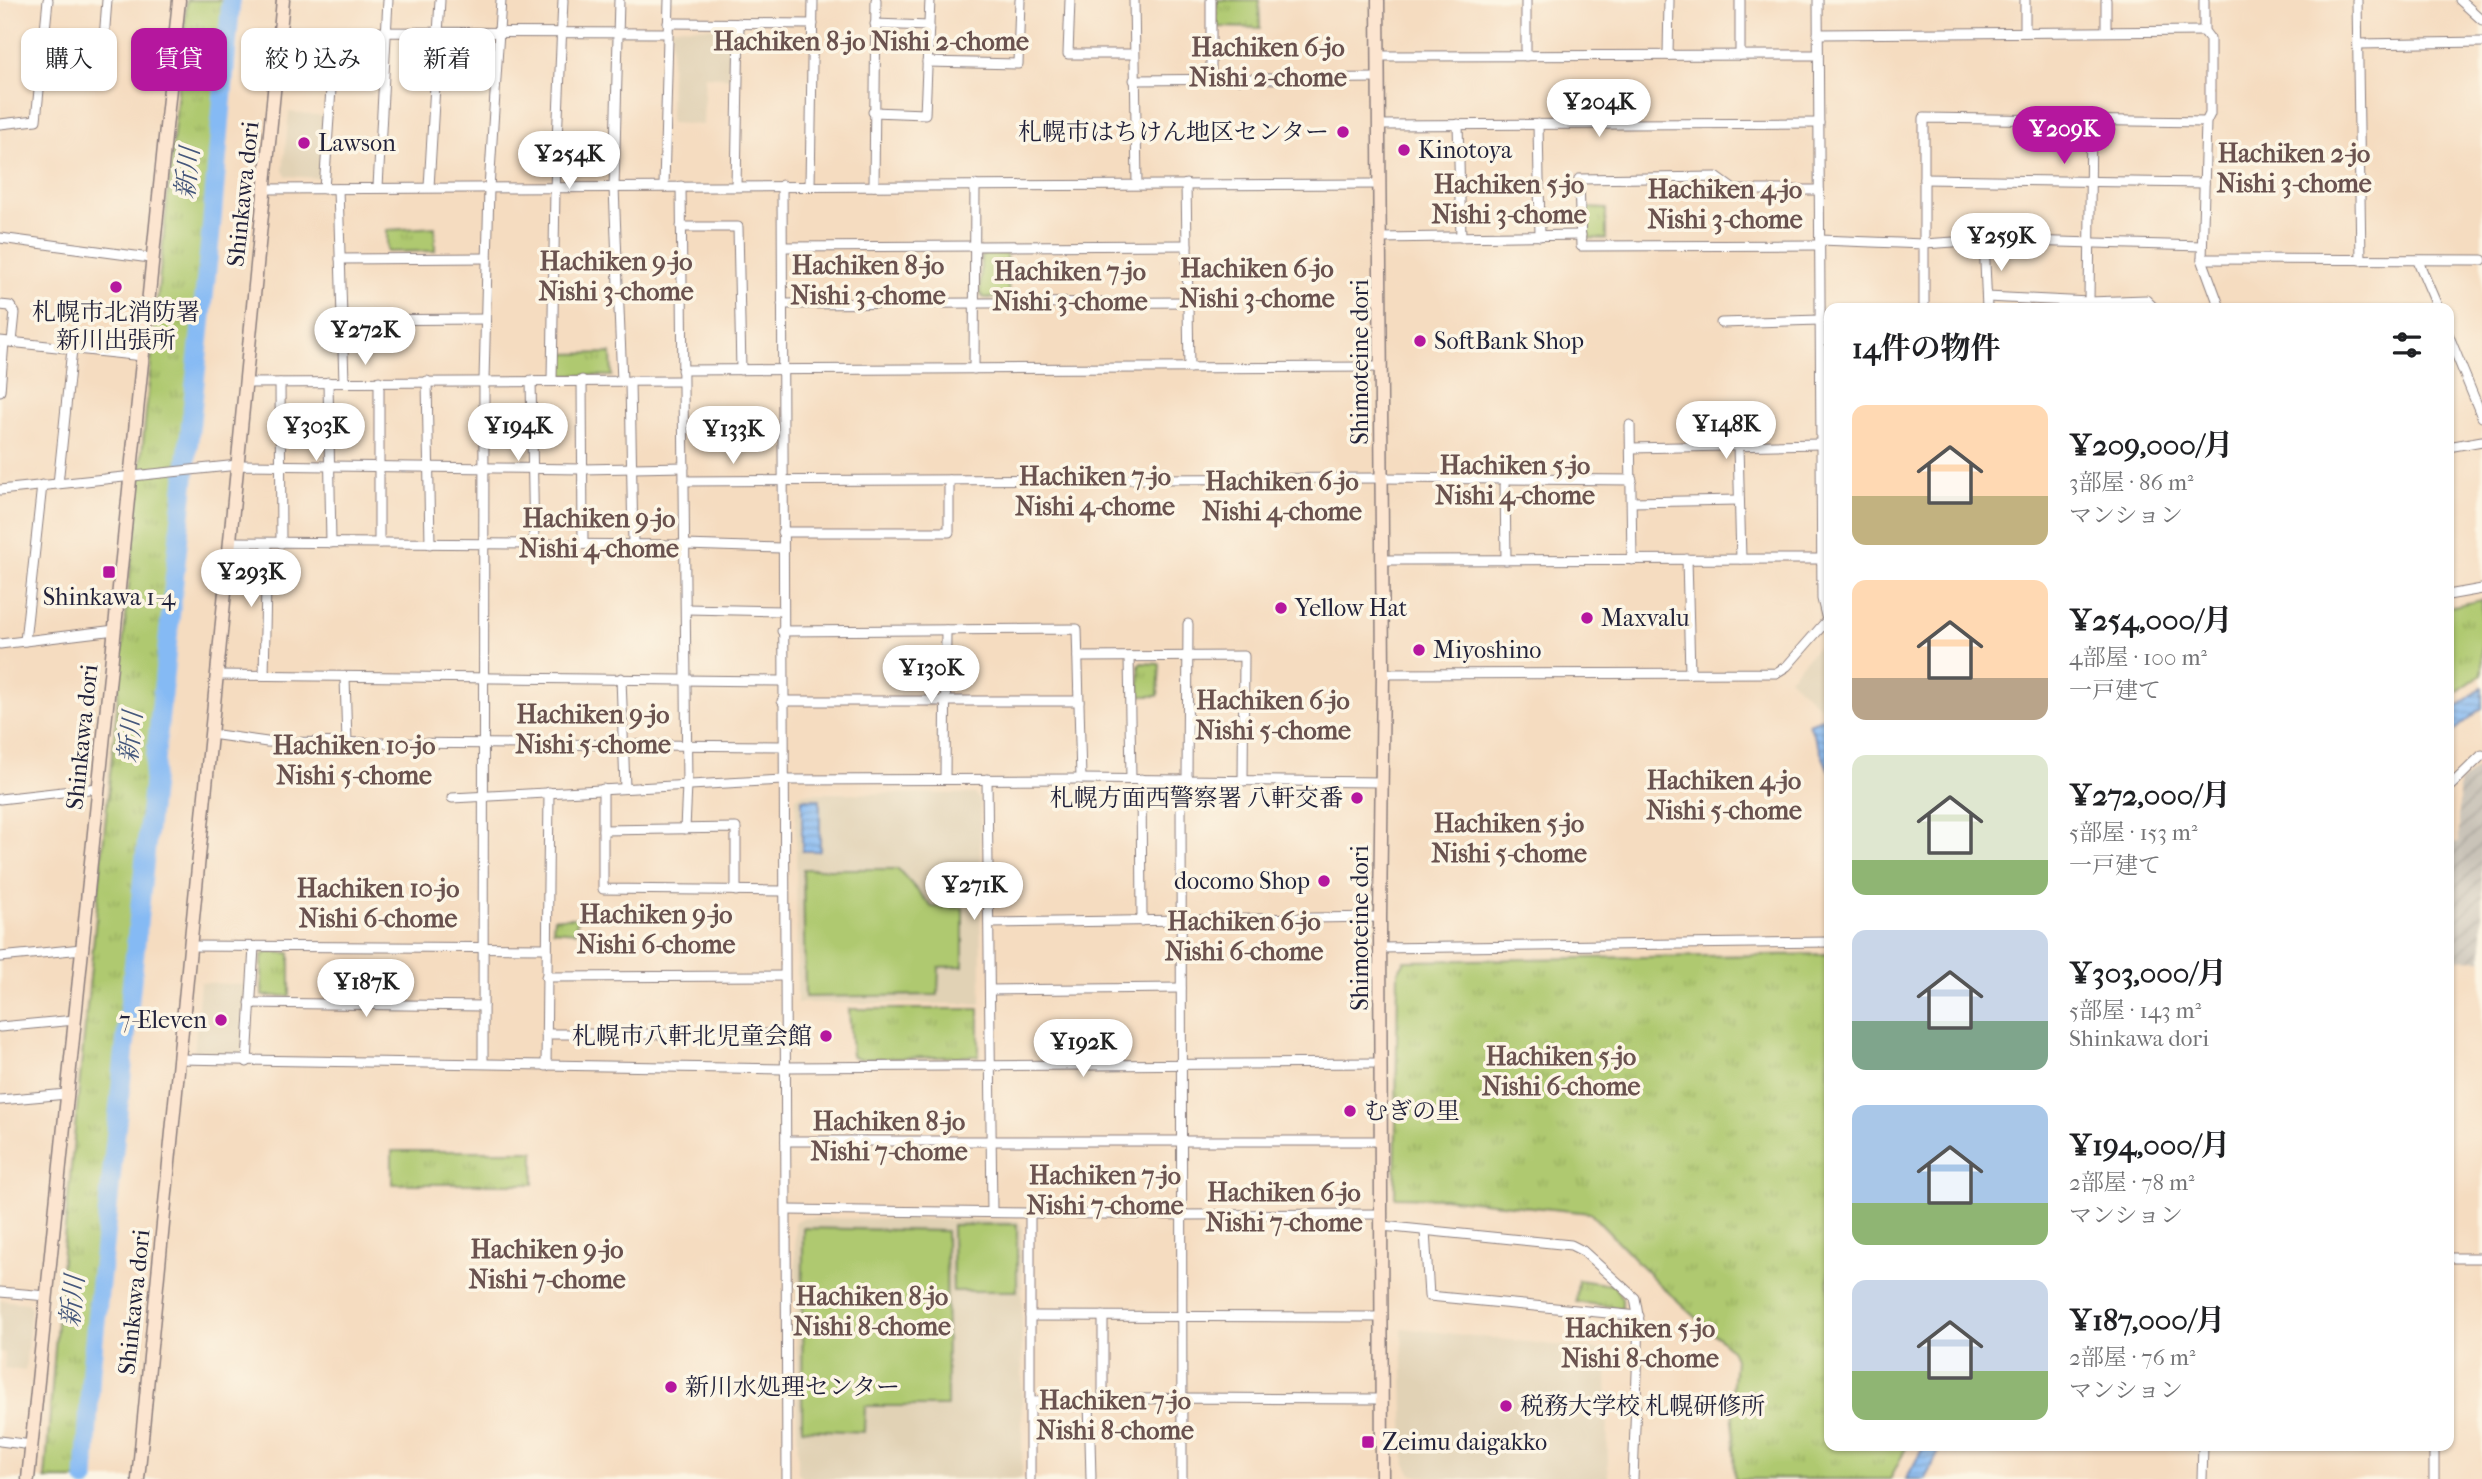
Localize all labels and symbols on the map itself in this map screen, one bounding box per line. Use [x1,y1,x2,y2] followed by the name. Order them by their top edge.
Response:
[713,26,1029,57] district label: Hachiken 8-jo Nishi 2-chome
[1189,32,1347,93] district label: Hachiken 6-jo Nishi 2-chome
[1550,80,1648,139] pin: ¥204K
[2015,106,2113,166] pin: ¥209K
[1018,118,1329,146] place label: 札幌市はちけん地区センター
[221,120,265,268] street label: Shinkawa dori
[1335,124,1351,140] marker: 札幌市はちけん地区センター
[318,129,396,157] place label: Lawson
[520,132,618,191] pin: ¥254K
[296,135,312,151] marker: Lawson
[1418,136,1513,164] place label: Kinotoya
[2216,138,2372,199] district label: Hachiken 2-jo Nishi 3-chome
[1396,142,1412,158] marker: Kinotoya
[169,143,206,201] water label: 新川
[1431,169,1587,230] district label: Hachiken 5-jo Nishi 3-chome
[1647,174,1803,235] district label: Hachiken 4-jo Nishi 3-chome
[1952,214,2050,273] pin: ¥259K
[538,246,694,307] district label: Hachiken 9-jo Nishi 3-chome
[790,250,946,311] district label: Hachiken 8-jo Nishi 3-chome
[1179,253,1335,314] district label: Hachiken 6-jo Nishi 3-chome
[992,256,1148,317] district label: Hachiken 7-jo Nishi 3-chome
[108,279,124,295] marker: 札幌市北消防署 新川出張所
[1346,279,1374,445] street label: Shimoteine dori
[32,298,200,354] place label: 札幌市北消防署 新川出張所
[316,308,414,367] pin: ¥272K
[1434,327,1584,355] place label: SoftBank Shop
[1412,333,1428,349] marker: SoftBank Shop
[1677,402,1775,461] pin: ¥148K
[267,404,365,463] pin: ¥303K
[469,404,567,463] pin: ¥194K
[684,406,782,466] pin: ¥133K
[1435,450,1595,512] district label: Hachiken 5-jo Nishi 4-chome
[1015,461,1175,523] district label: Hachiken 7-jo Nishi 4-chome
[1202,466,1362,528] district label: Hachiken 6-jo Nishi 4-chome
[519,503,679,565] district label: Hachiken 9-jo Nishi 4-chome
[202,550,300,609] pin: ¥293K
[101,564,117,580] marker: Shinkawa 1-4
[43,583,176,611] place label: Shinkawa 1-4
[1294,594,1408,622] place label: Yellow Hat
[1273,600,1289,616] marker: Yellow Hat
[1601,604,1690,632] place label: Maxvalu
[1579,610,1595,626] marker: Maxvalu
[1433,636,1541,664] place label: Miyoshino
[1411,642,1427,658] marker: Miyoshino
[882,646,980,705] pin: ¥130K
[60,663,104,811] street label: Shinkawa dori
[1195,685,1351,746] district label: Hachiken 6-jo Nishi 5-chome
[515,699,671,760] district label: Hachiken 9-jo Nishi 5-chome
[112,707,149,765] water label: 新川
[273,730,435,791] district label: Hachiken 10-jo Nishi 5-chome
[1646,765,1802,826] district label: Hachiken 4-jo Nishi 5-chome
[1050,784,1343,812] place label: 札幌方面西警察署 八軒交番
[1349,790,1365,806] marker: 札幌方面西警察署 八軒交番
[1431,808,1587,869] district label: Hachiken 5-jo Nishi 5-chome
[1346,845,1374,1011] street label: Shimoteine dori
[925,862,1023,922] pin: ¥271K
[1174,867,1310,895] place label: docomo Shop
[297,873,459,934] district label: Hachiken 10-jo Nishi 6-chome
[1316,873,1332,889] marker: docomo Shop
[577,899,735,960] district label: Hachiken 9-jo Nishi 6-chome
[1165,906,1323,967] district label: Hachiken 6-jo Nishi 6-chome
[317,960,415,1019] pin: ¥187K
[119,1006,207,1034] place label: 7-Eleven
[213,1012,229,1028] marker: 7-Eleven
[1034,1020,1132,1079] pin: ¥192K
[572,1022,812,1050] place label: 札幌市八軒北児童会館
[818,1028,834,1044] marker: 札幌市八軒北児童会館
[1482,1041,1640,1102] district label: Hachiken 5-jo Nishi 6-chome
[1364,1097,1460,1125] place label: むぎの里
[1342,1103,1358,1119] marker: むぎの里
[810,1106,968,1167] district label: Hachiken 8-jo Nishi 7-chome
[1026,1160,1184,1221] district label: Hachiken 7-jo Nishi 7-chome
[1205,1177,1363,1238] district label: Hachiken 6-jo Nishi 7-chome
[112,1228,156,1376] street label: Shinkawa dori
[468,1234,626,1295] district label: Hachiken 9-jo Nishi 7-chome
[54,1271,91,1329] water label: 新川
[793,1281,951,1342] district label: Hachiken 8-jo Nishi 8-chome
[1561,1313,1719,1374] district label: Hachiken 5-jo Nishi 8-chome
[685,1373,900,1401] place label: 新川水処理センター
[663,1379,679,1395] marker: 新川水処理センター
[1036,1385,1194,1446] district label: Hachiken 7-jo Nishi 8-chome
[1520,1392,1765,1420] place label: 税務大学校 札幌研修所
[1498,1398,1514,1414] marker: 税務大学校 札幌研修所
[1382,1428,1547,1456] place label: Zeimu daigakko
[1360,1434,1376,1450] marker: Zeimu daigakko

